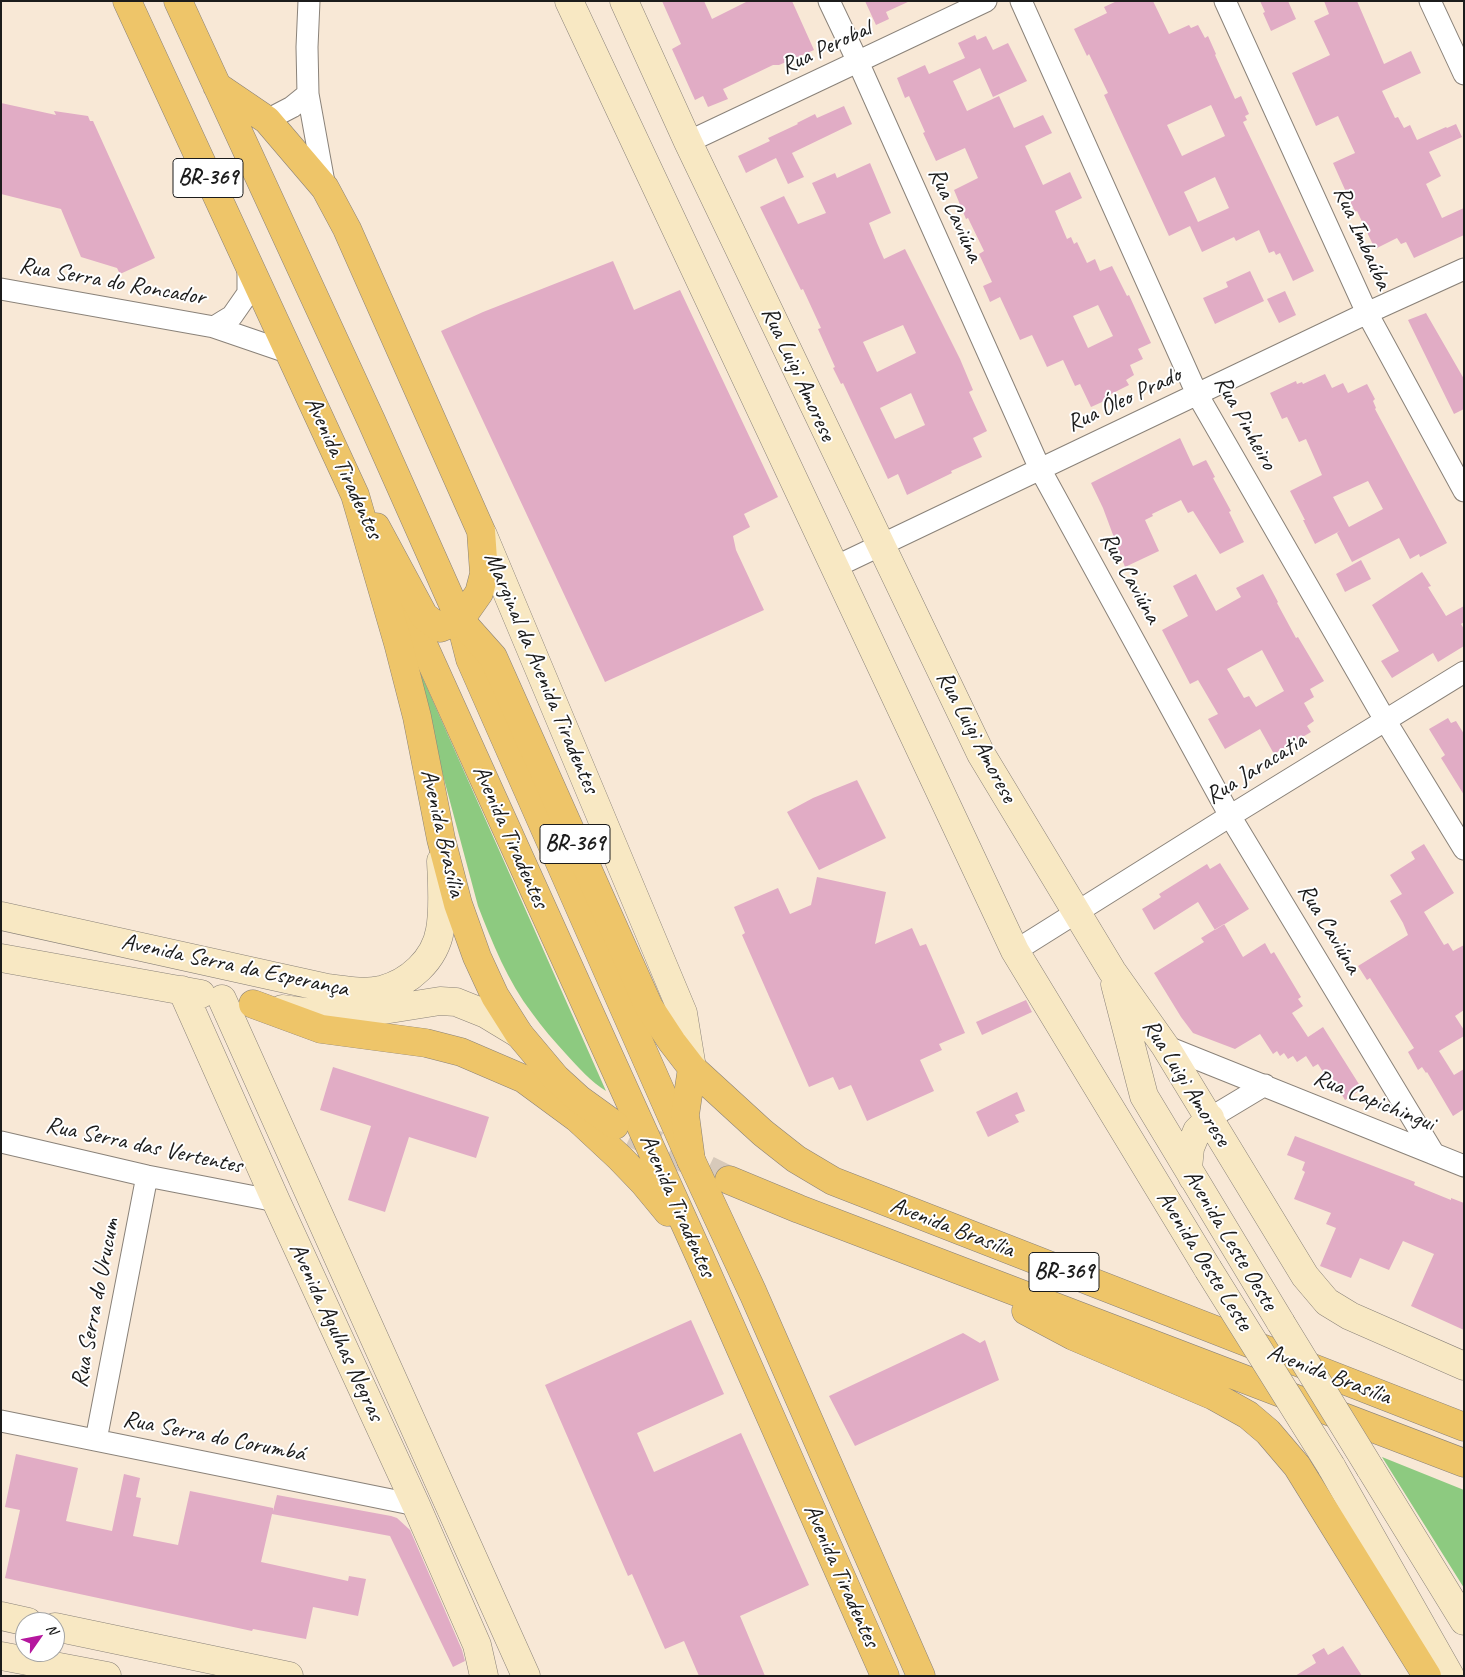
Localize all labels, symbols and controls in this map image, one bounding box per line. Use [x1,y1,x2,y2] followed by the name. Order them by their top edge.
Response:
[776,15,876,81] street label: Rua Perobal
[173,158,243,198] road number: BR-369
[921,163,989,267] street label: Rua Caviúna
[1326,182,1398,294] street label: Rua Imbaúba
[17,251,207,313] street label: Rua Serra do Roncador
[754,302,842,446] street label: Rua Luigi Amorese
[1062,361,1186,439] street label: Rua Óleo Prado
[1207,371,1283,475] street label: Rua Pinheiro
[297,392,389,544] street label: Avenida Tiradentes
[1093,527,1167,629] street label: Rua Caviúna
[477,548,605,798] street label: Marginal da Avenida Tiradentes
[929,666,1023,808] street label: Rua Luigi Amorese
[1201,727,1311,811] street label: Rua Jaracatia
[466,761,554,913] street label: Avenida Tiradentes
[413,766,471,900] street label: Avenida Brasília
[540,824,610,864] road number: BR-369
[1291,879,1367,979] street label: Rua Caviúna
[119,928,351,1004] street label: Avenida Serra da Esperança
[1135,1014,1237,1152] street label: Rua Luigi Amorese
[1309,1064,1439,1138] street label: Rua Capichingui
[43,1111,245,1181] street label: Rua Serra das Vertentes
[633,1130,721,1282] street label: Avenida Tiradentes
[1177,1164,1283,1316] street label: Avenida Leste Oeste
[1150,1186,1258,1336] street label: Avenida Oeste Leste
[886,1191,1018,1265] street label: Avenida Brasília
[65,1216,127,1390] street label: Rua Serra do Urucum
[282,1238,390,1426] street label: Avenida Agulhas Negras
[1029,1252,1099,1292] road number: BR-369
[1263,1338,1395,1412] street label: Avenida Brasília
[121,1405,307,1469] street label: Rua Serra do Corumbá
[797,1500,885,1652] street label: Avenida Tiradentes
[15,1612,65,1662] north arrow
[43,1621,62,1637] text: N

